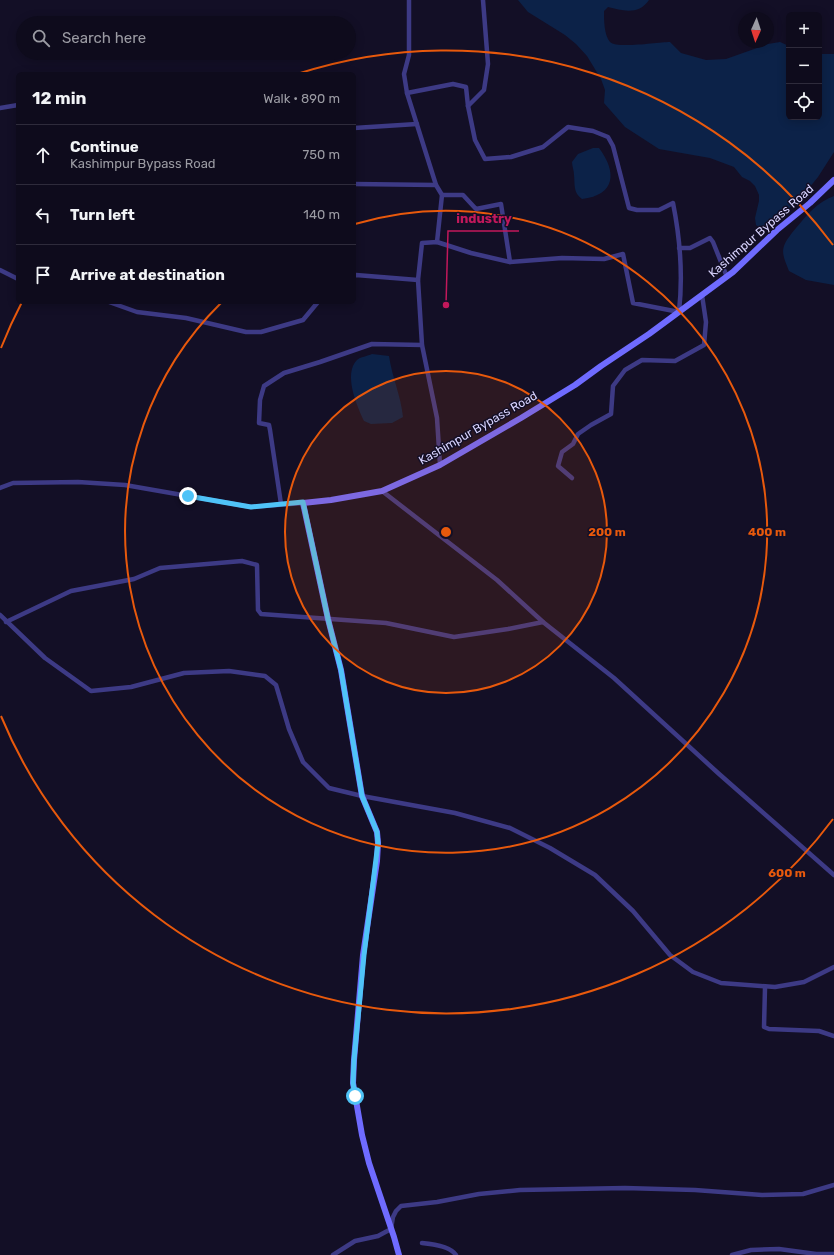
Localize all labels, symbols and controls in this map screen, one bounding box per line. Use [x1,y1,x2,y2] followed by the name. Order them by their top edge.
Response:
[738,12,774,48] north arrow
[786,12,822,120] map controls
[786,12,822,48] button: +
[16,16,356,60] search box
[30,27,52,49] icon: search
[62,29,146,47] text: Search here
[786,48,822,84] button: −
[786,84,822,120] button: locate
[32,88,87,108] text: 12 min
[263,91,340,106] text: Walk · 890 m
[70,138,139,156] text: Continue
[32,144,54,166] icon: ahead
[303,147,340,162] text: 750 m
[70,156,216,171] text: Kashimpur Bypass Road
[706,182,816,280] street label: Kashimpur Bypass Road
[32,204,54,226] icon: left
[70,206,135,224] text: Turn left
[448,206,519,231] callout: industry
[303,207,340,222] text: 140 m
[456,211,512,226] text: industry
[32,264,54,286] icon: arrive
[70,266,225,284] text: Arrive at destination
[416,388,540,468] street label: Kashimpur Bypass Road
[179,487,197,505] route end
[439,525,453,539] centre of rings
[588,525,626,539] text: 200 m
[748,525,786,539] text: 400 m
[768,866,806,880] text: 600 m
[346,1087,364,1105] route start

